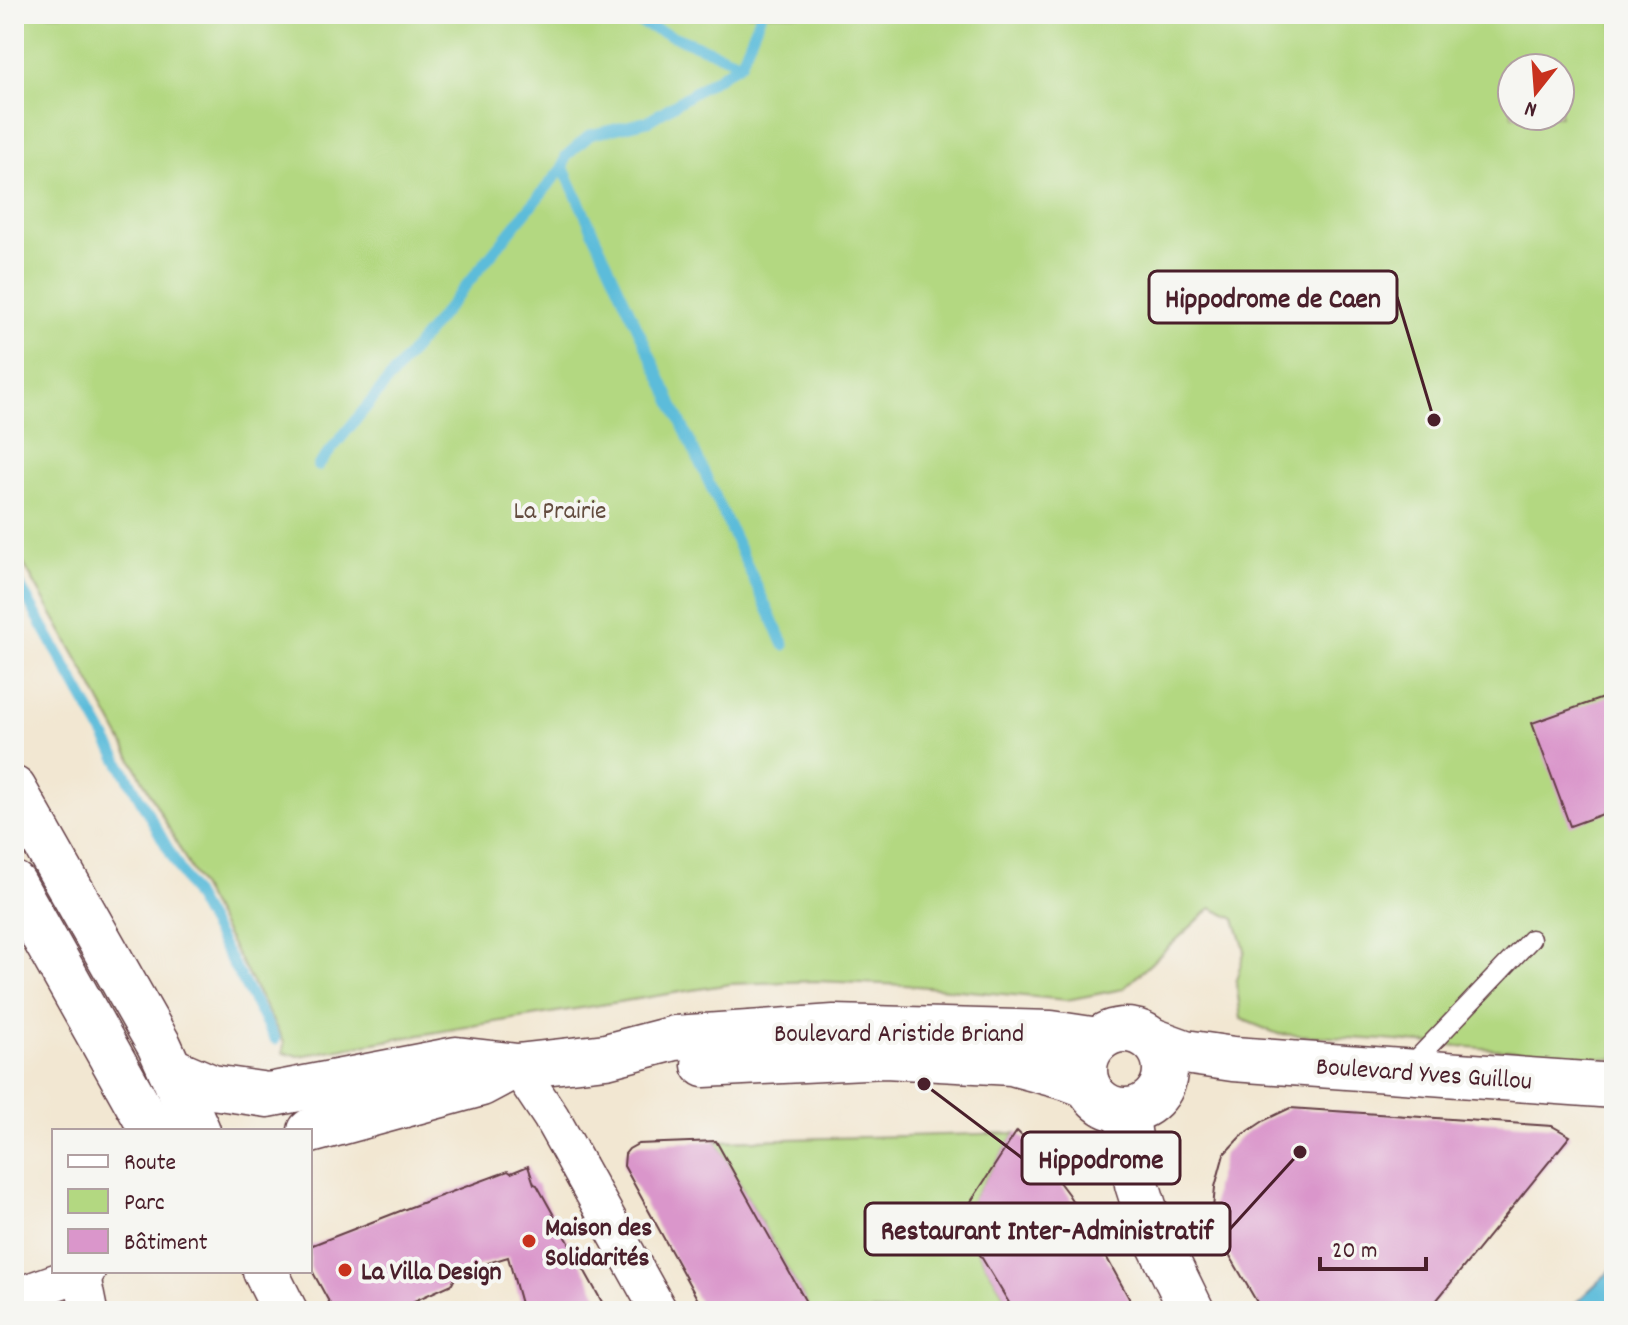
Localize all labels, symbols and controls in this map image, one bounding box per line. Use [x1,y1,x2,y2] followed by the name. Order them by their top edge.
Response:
[1496,52,1576,132] north arrow
[1521,91,1541,124] text: N
[1149,271,1397,323] callout: Hippodrome de Caen
[1165,282,1381,322] text: Hippodrome de Caen
[513,494,607,531] park label: La Prairie
[774,1017,1024,1054] street label: Boulevard Aristide Briand
[1314,1049,1533,1101] street label: Boulevard Yves Guillou
[52,1129,312,1273] legend
[1022,1132,1180,1184] callout: Hippodrome
[1038,1143,1164,1183] text: Hippodrome
[124,1147,176,1181] text: Route
[124,1187,165,1221] text: Parc
[865,1203,1230,1255] callout: Restaurant Inter-Administratif
[545,1211,652,1278] place label: Maison des Solidarités
[881,1214,1214,1254] text: Restaurant Inter-Administratif
[1320,1221,1426,1271] scale bar
[124,1227,208,1261] text: Bâtiment
[520,1232,538,1250] marker: Maison des Solidarités
[1332,1235,1378,1269] text: 20 m
[361,1255,502,1292] place label: La Villa Design
[336,1261,354,1279] marker: La Villa Design

